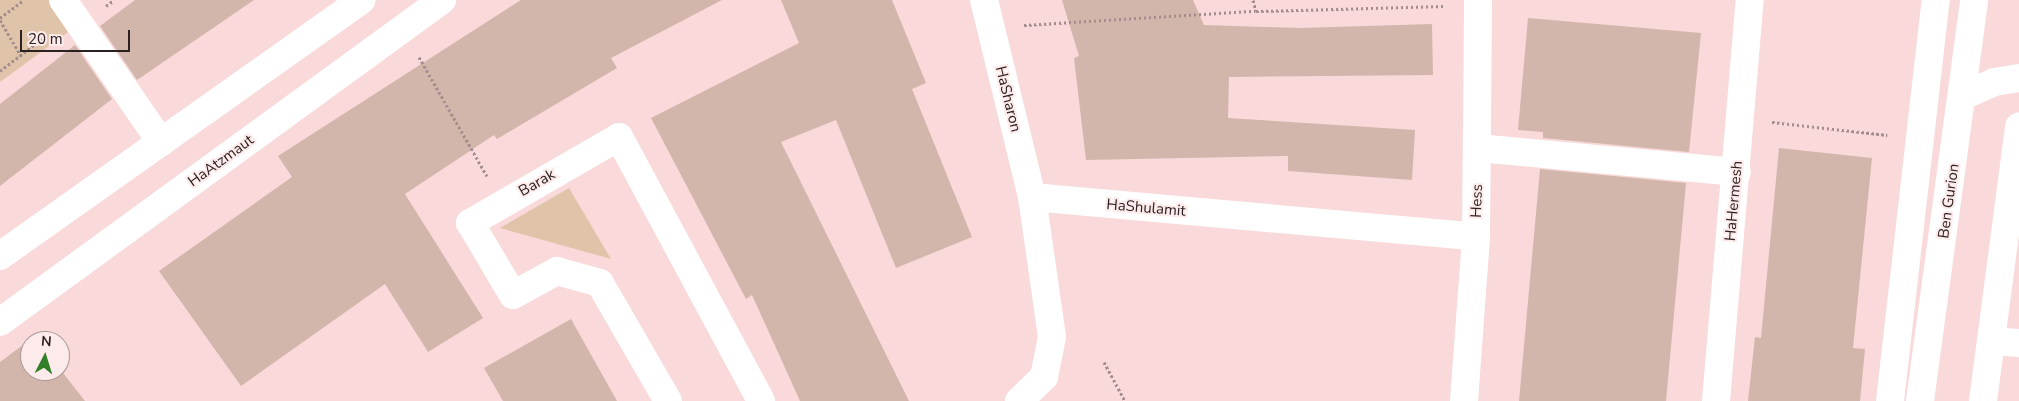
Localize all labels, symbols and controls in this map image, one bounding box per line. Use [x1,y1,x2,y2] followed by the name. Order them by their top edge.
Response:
[22,20,132,52] scale bar
[28,29,63,49] text: 20 m
[991,64,1025,134] street label: HaSharon
[185,131,257,191] street label: HaAtzmaut
[1722,160,1746,242] street label: HaHermesh
[1935,162,1963,240] street label: Ben Gurion
[516,165,558,201] street label: Barak
[1467,184,1487,218] street label: Hess
[1106,196,1186,220] street label: HaShulamit
[20,331,70,381] north arrow
[40,332,52,351] text: N

